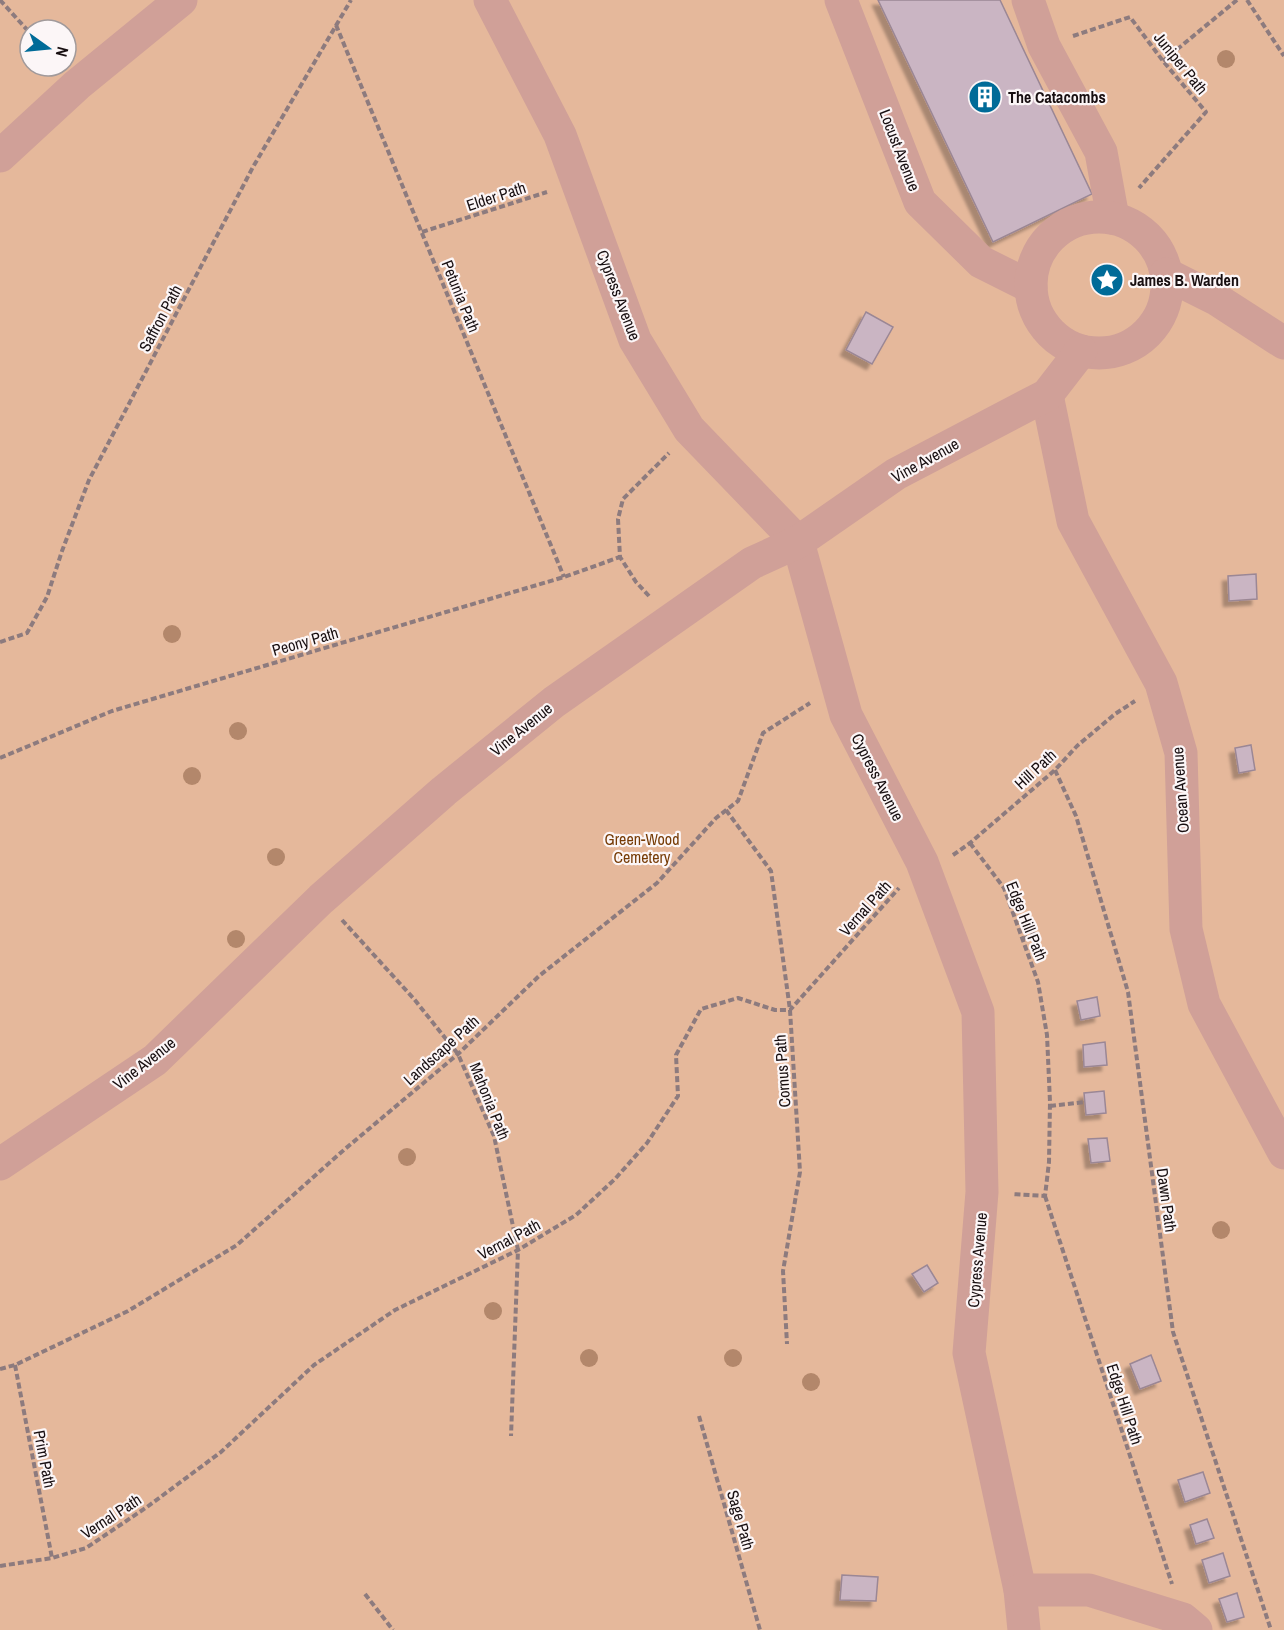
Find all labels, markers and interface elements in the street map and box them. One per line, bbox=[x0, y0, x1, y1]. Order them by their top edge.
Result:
north arrow bbox=[18, 18, 78, 78]
street label: Juniper Path bbox=[1149, 27, 1213, 99]
text: N bbox=[51, 44, 74, 59]
building icon: The Catacombs bbox=[967, 79, 1003, 115]
place label: The Catacombs bbox=[1008, 86, 1106, 108]
street label: Locust Avenue bbox=[874, 106, 926, 194]
street label: Elder Path bbox=[463, 176, 529, 216]
street label: Cypress Avenue bbox=[592, 247, 646, 343]
street label: Petunia Path bbox=[437, 257, 485, 335]
place icon: James B. Warden bbox=[1089, 262, 1125, 298]
place label: James B. Warden bbox=[1130, 269, 1239, 291]
street label: Saffron Path bbox=[133, 281, 187, 355]
street label: Vine Avenue bbox=[887, 432, 963, 488]
street label: Peony Path bbox=[269, 621, 341, 661]
street label: Vine Avenue bbox=[485, 697, 557, 761]
street label: Cypress Avenue bbox=[847, 730, 909, 824]
street label: Hill Path bbox=[1009, 744, 1061, 794]
street label: Ocean Avenue bbox=[1166, 746, 1194, 834]
park label: Green-Wood Cemetery bbox=[605, 828, 679, 868]
street label: Vernal Path bbox=[834, 875, 896, 941]
street label: Edge Hill Path bbox=[1001, 878, 1053, 964]
street label: Landscape Path bbox=[398, 1010, 484, 1090]
street label: Vine Avenue bbox=[108, 1032, 180, 1094]
street label: Cornus Path bbox=[768, 1034, 796, 1108]
street label: Mahonia Path bbox=[464, 1059, 516, 1143]
street label: Dawn Path bbox=[1152, 1167, 1182, 1233]
street label: Cypress Avenue bbox=[962, 1212, 992, 1308]
street label: Vernal Path bbox=[474, 1213, 544, 1265]
street label: Edge Hill Path bbox=[1102, 1361, 1148, 1447]
street label: Prim Path bbox=[29, 1428, 61, 1490]
street label: Vernal Path bbox=[77, 1488, 145, 1544]
street label: Sage Path bbox=[722, 1488, 760, 1552]

